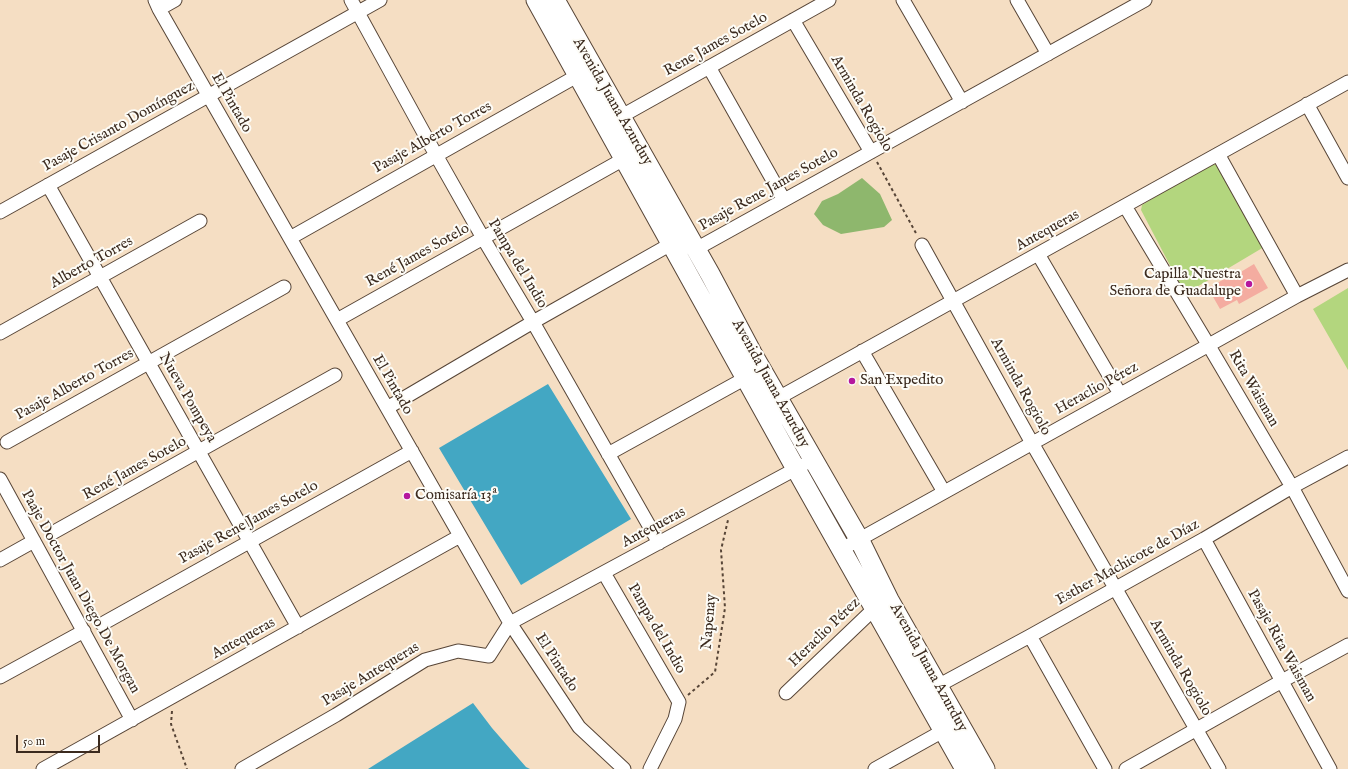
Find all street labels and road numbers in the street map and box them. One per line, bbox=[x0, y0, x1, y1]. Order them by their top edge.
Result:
street label: Rene James Sotelo bbox=[661, 9, 771, 81]
street label: Avenida Juana Azurduy bbox=[568, 35, 656, 169]
street label: Arminda Rogiolo bbox=[826, 52, 896, 156]
street label: El Pintado bbox=[207, 70, 255, 136]
street label: Pasaje Crisanto Domínguez bbox=[40, 78, 198, 176]
street label: Pasaje Alberto Torres bbox=[371, 98, 495, 178]
street label: Pasaje Rene James Sotelo bbox=[696, 144, 842, 236]
street label: Antequeras bbox=[1013, 206, 1083, 256]
street label: Pampa del Indio bbox=[483, 216, 551, 312]
street label: René James Sotelo bbox=[363, 220, 473, 292]
street label: Alberto Torres bbox=[47, 233, 137, 293]
street label: Avenida Juana Azurduy bbox=[727, 317, 813, 451]
street label: Arminda Rogiolo bbox=[986, 335, 1054, 439]
street label: Pasaje Alberto Torres bbox=[13, 345, 137, 425]
street label: Rita Waisman bbox=[1224, 348, 1282, 430]
street label: Nueva Pompeya bbox=[154, 350, 220, 446]
street label: El Pintado bbox=[368, 352, 416, 418]
street label: Heraclio Pérez bbox=[1052, 359, 1142, 419]
street label: René James Sotelo bbox=[80, 433, 190, 505]
street label: Pasaje Rene James Sotelo bbox=[176, 477, 322, 569]
street label: Paaje Doctor Juan Diego De Morgan bbox=[16, 487, 144, 697]
street label: Antequeras bbox=[619, 504, 689, 552]
street label: Esther Machicote de Díaz bbox=[1053, 516, 1203, 610]
street label: Pampa del Indio bbox=[623, 581, 689, 677]
street label: Pasaje Rita Waisman bbox=[1243, 587, 1319, 705]
street label: Napenay bbox=[699, 593, 721, 651]
street label: Heraclio Pérez bbox=[786, 595, 864, 671]
street label: Avenida Juana Azurduy bbox=[885, 601, 971, 735]
street label: Antequeras bbox=[209, 614, 279, 664]
street label: Arminda Rogiolo bbox=[1145, 616, 1215, 720]
street label: El Pintado bbox=[530, 630, 582, 696]
street label: Pasaje Antequeras bbox=[319, 639, 423, 711]

